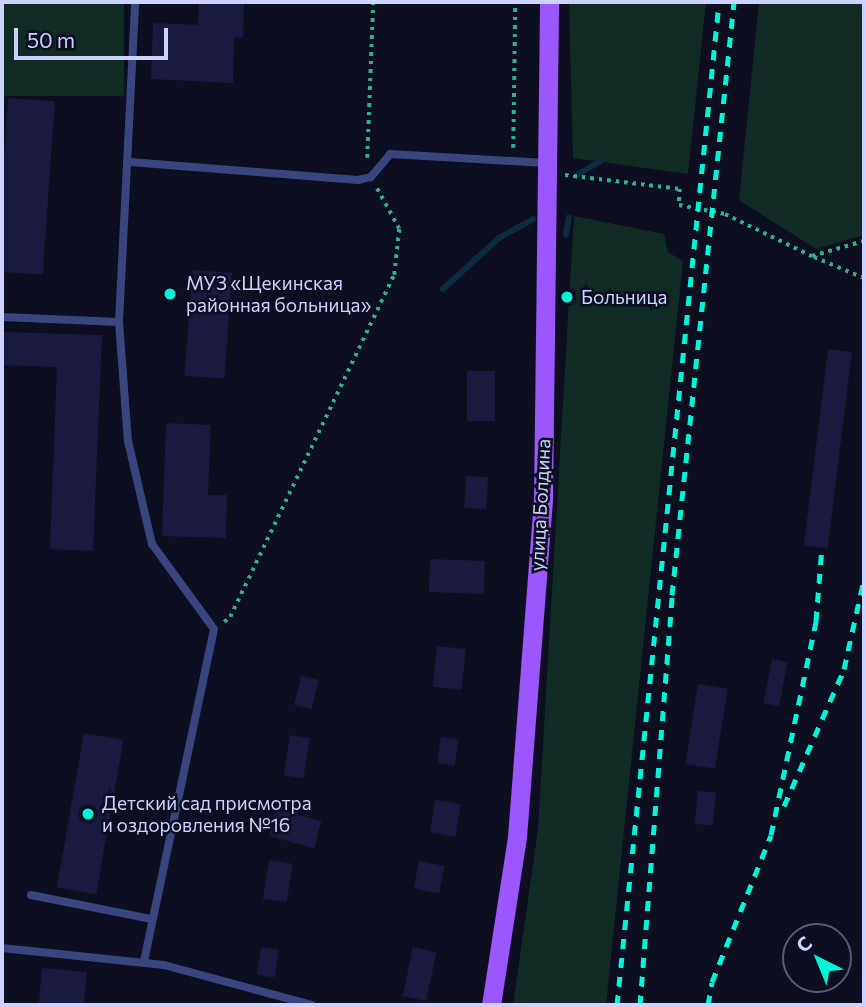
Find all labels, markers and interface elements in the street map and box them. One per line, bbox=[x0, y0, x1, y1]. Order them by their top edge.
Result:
scale bar bbox=[18, 14, 172, 58]
text: 50 m bbox=[27, 27, 75, 52]
place label: МУЗ «Щекинская районная больница» bbox=[186, 272, 371, 316]
marker: МУЗ «Щекинская районная больница» bbox=[160, 284, 180, 304]
place label: Больница bbox=[581, 286, 667, 308]
marker: Больница bbox=[559, 289, 575, 305]
street label: улица Болдина bbox=[525, 438, 555, 572]
place label: Детский сад присмотра и оздоровления №16 bbox=[102, 792, 312, 836]
marker: Детский сад присмотра и оздоровления №16 bbox=[80, 806, 96, 822]
north arrow bbox=[782, 923, 852, 993]
text: С bbox=[791, 931, 816, 957]

